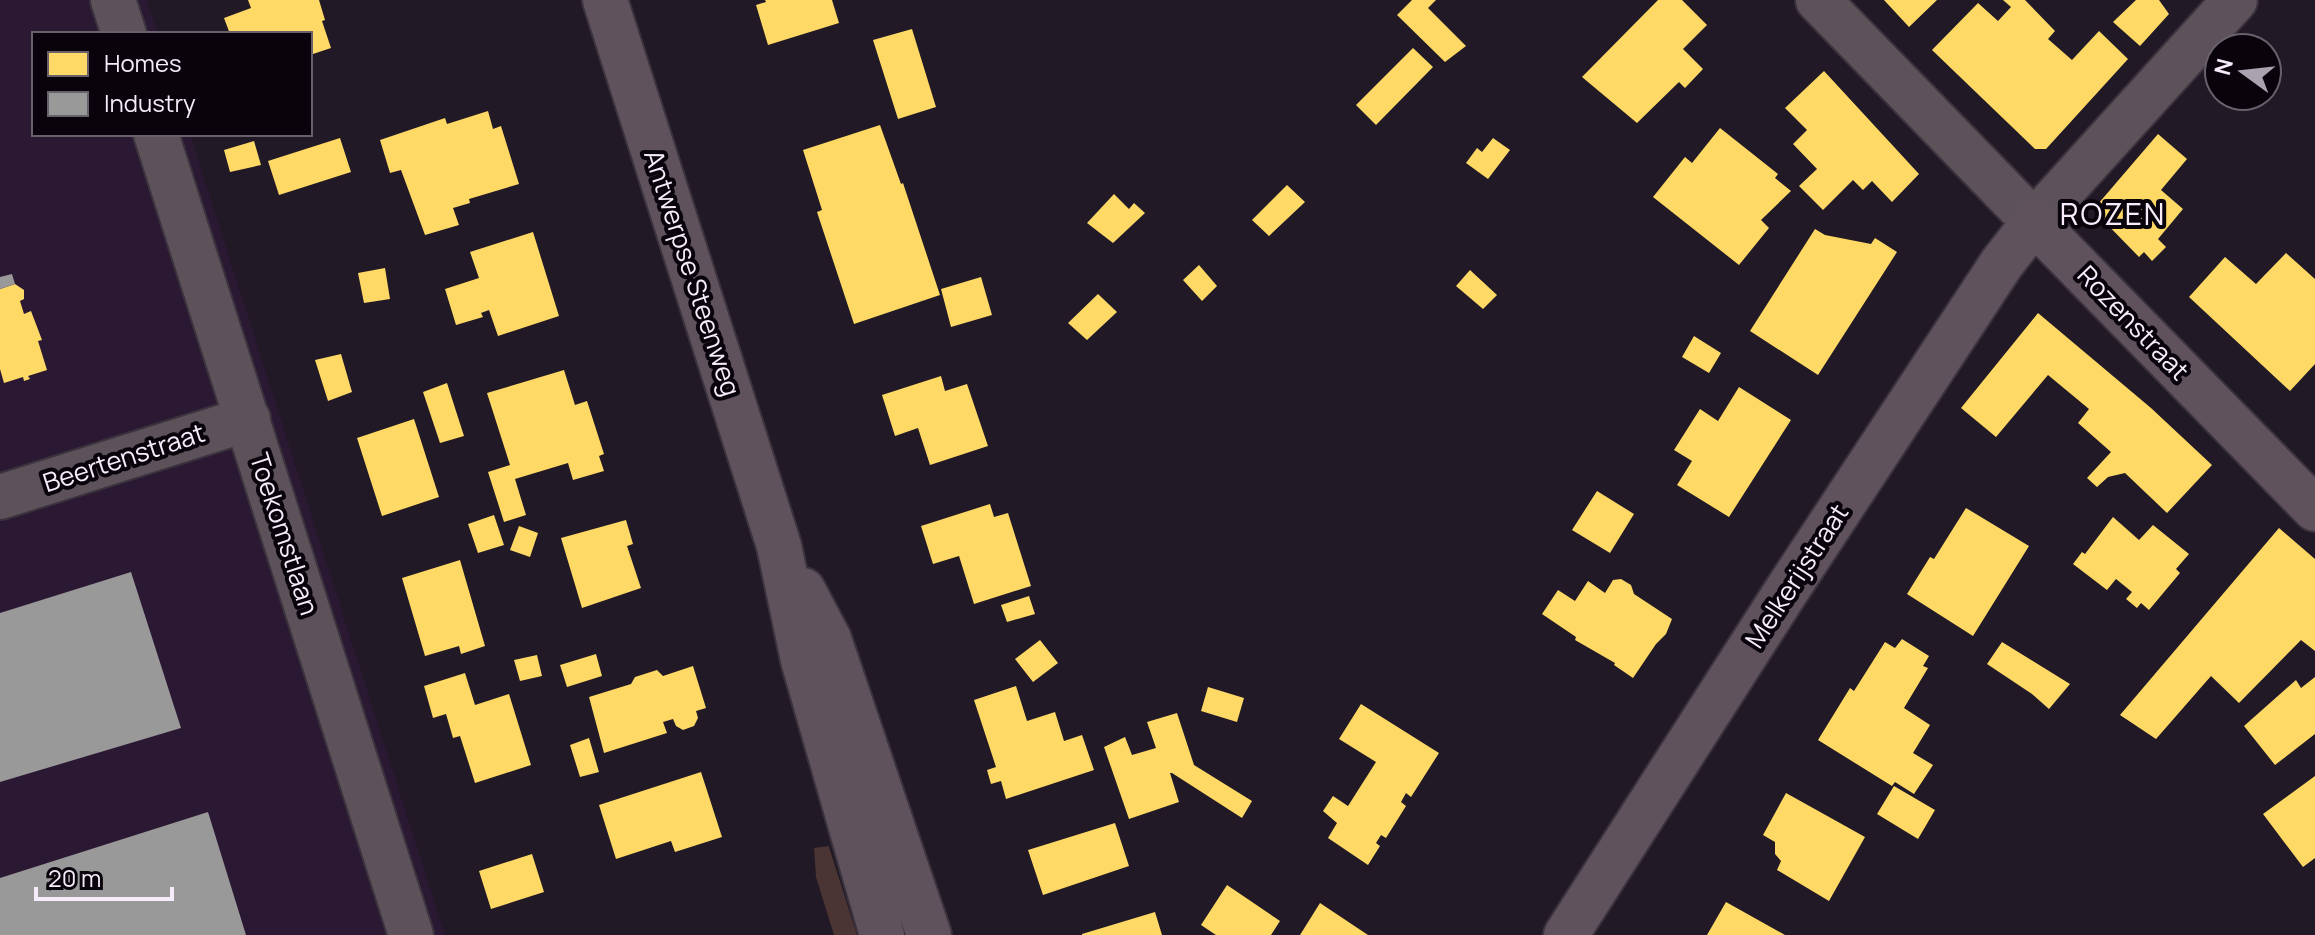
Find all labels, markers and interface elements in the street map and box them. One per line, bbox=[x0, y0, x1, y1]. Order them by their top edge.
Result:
legend bbox=[32, 32, 312, 136]
north arrow bbox=[2203, 32, 2283, 112]
text: Homes bbox=[104, 46, 182, 79]
text: N bbox=[2207, 55, 2240, 78]
text: Industry bbox=[104, 86, 196, 119]
street label: Antwerpse Steenweg bbox=[636, 145, 750, 400]
district label: ROZEN bbox=[2060, 193, 2166, 234]
street label: Rozenstraat bbox=[2070, 257, 2198, 387]
street label: Beertenstraat bbox=[38, 414, 209, 500]
street label: Toekomstlaan bbox=[242, 448, 328, 619]
street label: Melkerijstraat bbox=[1736, 496, 1856, 655]
scale bar bbox=[36, 851, 172, 901]
text: 20 m bbox=[48, 861, 101, 894]

